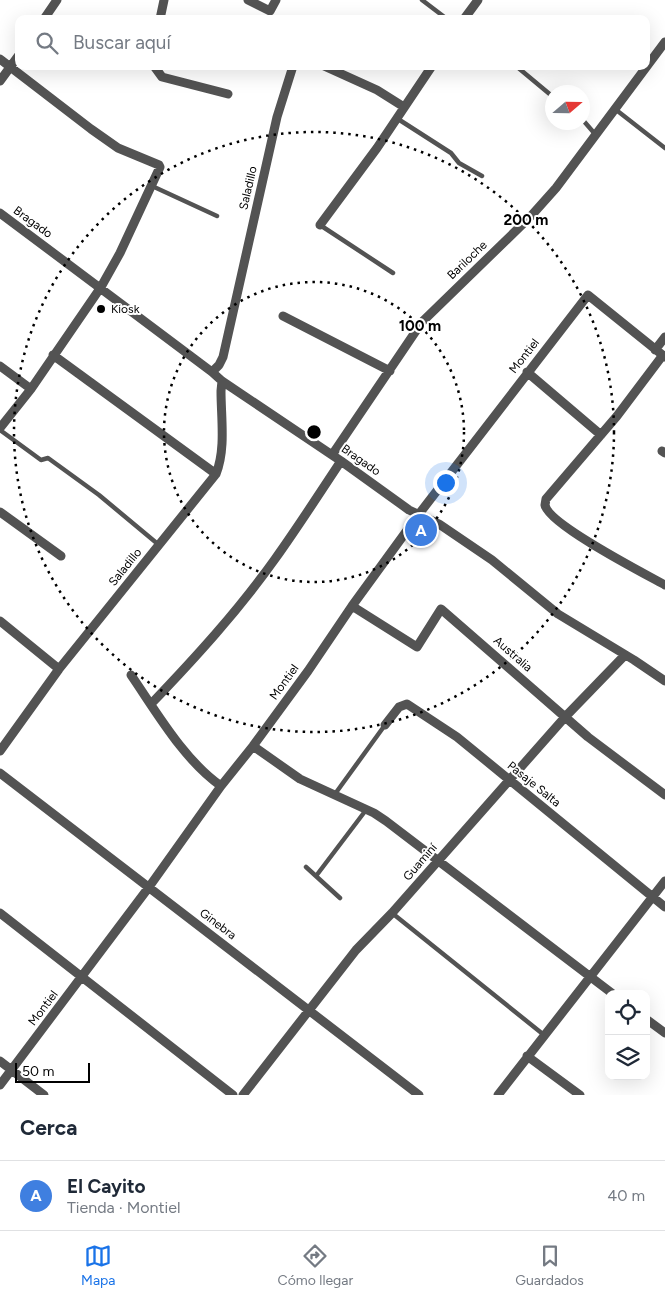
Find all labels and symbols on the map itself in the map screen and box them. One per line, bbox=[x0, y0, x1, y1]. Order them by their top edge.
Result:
north arrow bbox=[545, 85, 590, 130]
street label: Saladillo bbox=[236, 165, 260, 211]
street label: Bragado bbox=[11, 203, 55, 241]
text: 200 m bbox=[504, 211, 548, 229]
street label: Bariloche bbox=[444, 237, 490, 282]
place label: Kiosk bbox=[111, 302, 140, 316]
marker: Kiosk bbox=[95, 303, 107, 315]
text: 100 m bbox=[399, 317, 441, 335]
street label: Montiel bbox=[506, 336, 542, 376]
centre of rings bbox=[305, 423, 323, 441]
street label: Bragado bbox=[339, 441, 383, 479]
your location bbox=[433, 470, 459, 496]
pin: A bbox=[405, 511, 437, 549]
street label: Saladillo bbox=[106, 545, 144, 589]
street label: Australia bbox=[491, 633, 535, 675]
street label: Montiel bbox=[266, 662, 302, 702]
street label: Pasaje Salta bbox=[505, 758, 563, 810]
street label: Guaminí bbox=[400, 840, 441, 883]
street label: Ginebra bbox=[197, 906, 239, 942]
street label: Montiel bbox=[25, 988, 61, 1028]
scale bar bbox=[15, 1060, 90, 1083]

